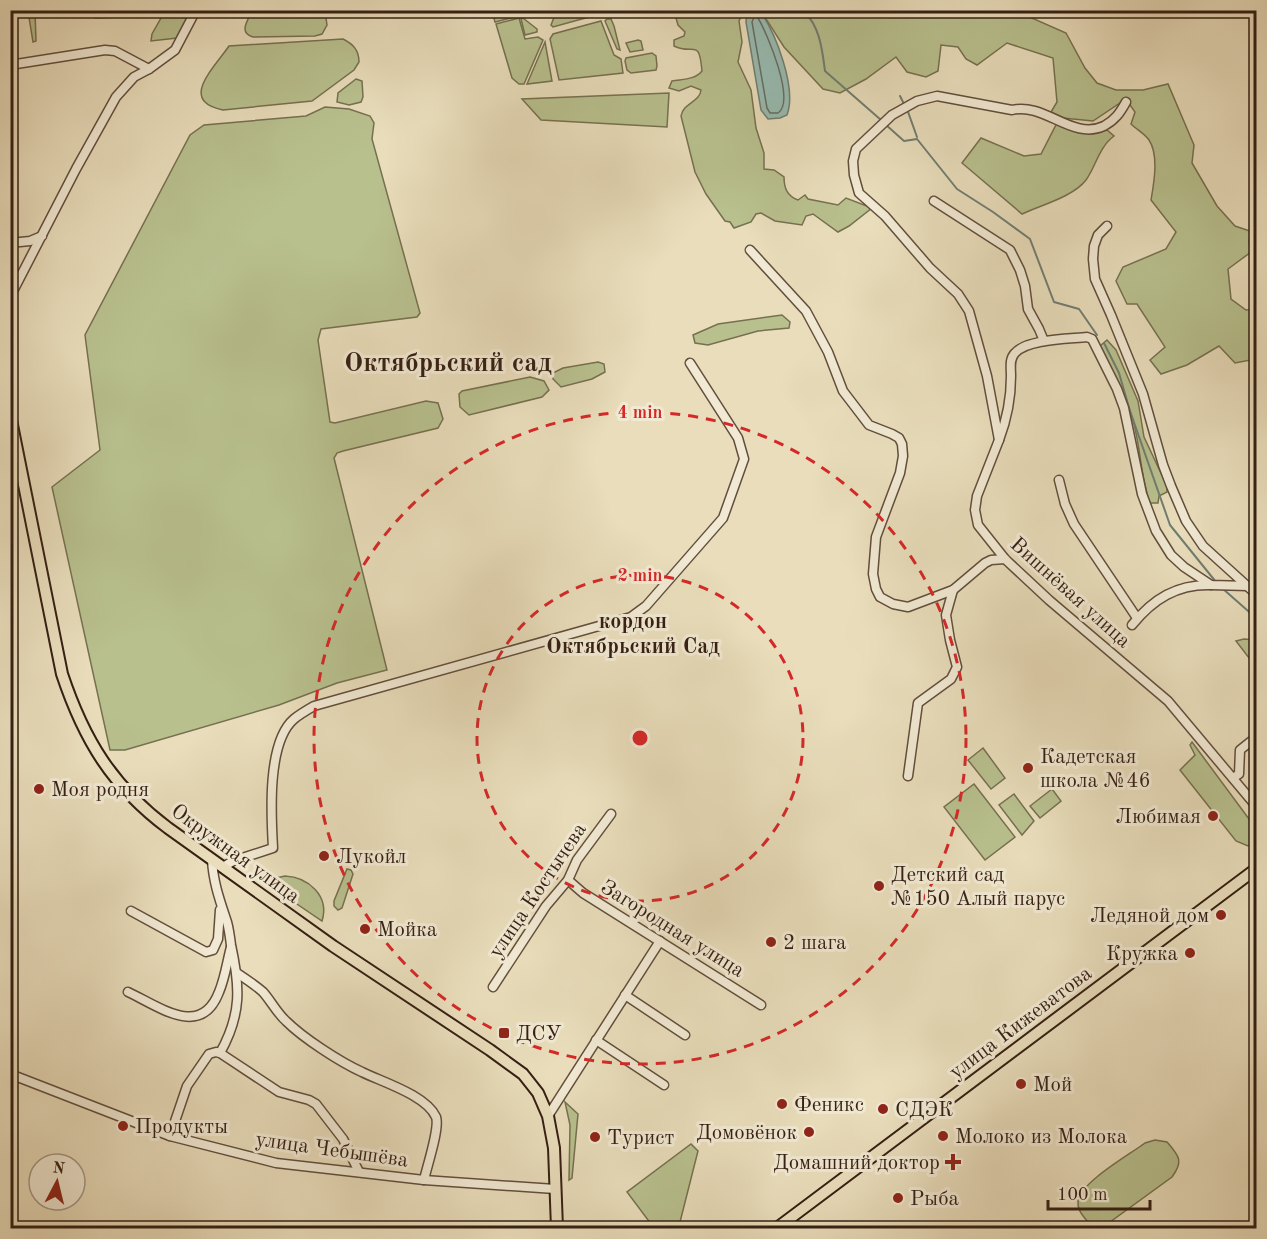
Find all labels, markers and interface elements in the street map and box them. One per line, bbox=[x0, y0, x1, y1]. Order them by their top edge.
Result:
district label: Октябрьский сад bbox=[344, 350, 552, 377]
text: 4 min bbox=[617, 404, 663, 422]
street label: Вишнёвая улица bbox=[1006, 534, 1134, 652]
text: 2 min bbox=[617, 567, 663, 585]
district label: кордон Октябрьский Сад bbox=[546, 611, 720, 658]
centre of rings bbox=[630, 728, 650, 748]
place label: Кадетская школа №46 bbox=[1040, 747, 1151, 792]
marker: Кадетская школа №46 bbox=[1021, 761, 1035, 775]
place label: Моя родня bbox=[51, 780, 149, 801]
marker: Моя родня bbox=[32, 782, 46, 796]
street label: Окружная улица bbox=[167, 801, 303, 908]
place label: Любимая bbox=[1116, 807, 1201, 828]
marker: Любимая bbox=[1206, 809, 1220, 823]
street label: улица Костычева bbox=[485, 820, 591, 962]
place label: Лукойл bbox=[336, 847, 406, 868]
marker: Лукойл bbox=[317, 849, 331, 863]
place label: Детский сад №150 Алый парус bbox=[891, 865, 1065, 910]
street label: Загородная улица bbox=[597, 877, 748, 982]
marker: Детский сад №150 Алый парус bbox=[872, 879, 886, 893]
place label: Ледяной дом bbox=[1090, 906, 1209, 927]
marker: Ледяной дом bbox=[1214, 908, 1228, 922]
place label: Мойка bbox=[377, 920, 437, 941]
marker: Мойка bbox=[358, 922, 372, 936]
place label: 2 шага bbox=[783, 933, 846, 954]
marker: 2 шага bbox=[764, 935, 778, 949]
place label: Кружка bbox=[1106, 944, 1178, 965]
marker: Кружка bbox=[1183, 946, 1197, 960]
street label: улица Кижеватова bbox=[946, 963, 1096, 1083]
place label: ДСУ bbox=[516, 1024, 562, 1045]
marker: ДСУ bbox=[497, 1026, 511, 1040]
place label: Мой bbox=[1033, 1075, 1072, 1096]
marker: Мой bbox=[1014, 1077, 1028, 1091]
place label: Феникс bbox=[794, 1095, 864, 1116]
marker: Феникс bbox=[775, 1097, 789, 1111]
place label: СДЭК bbox=[895, 1100, 953, 1121]
marker: СДЭК bbox=[876, 1102, 890, 1116]
place label: Продукты bbox=[135, 1117, 228, 1138]
marker: Продукты bbox=[116, 1119, 130, 1133]
place label: Домовёнок bbox=[696, 1123, 797, 1144]
marker: Домовёнок bbox=[802, 1125, 816, 1139]
place label: Молоко из Молока bbox=[955, 1127, 1127, 1148]
place label: Турист bbox=[607, 1128, 674, 1149]
street label: улица Чебышёва bbox=[254, 1129, 409, 1172]
marker: Молоко из Молока bbox=[936, 1129, 950, 1143]
marker: Турист bbox=[588, 1130, 602, 1144]
north arrow bbox=[27, 1152, 87, 1212]
place label: Домашний доктор bbox=[773, 1153, 940, 1174]
marker: Домашний доктор bbox=[944, 1153, 962, 1171]
text: N bbox=[52, 1160, 66, 1178]
scale bar bbox=[1048, 1173, 1150, 1211]
text: 100 m bbox=[1057, 1186, 1108, 1204]
place label: Рыба bbox=[910, 1189, 959, 1210]
marker: Рыба bbox=[891, 1191, 905, 1205]

